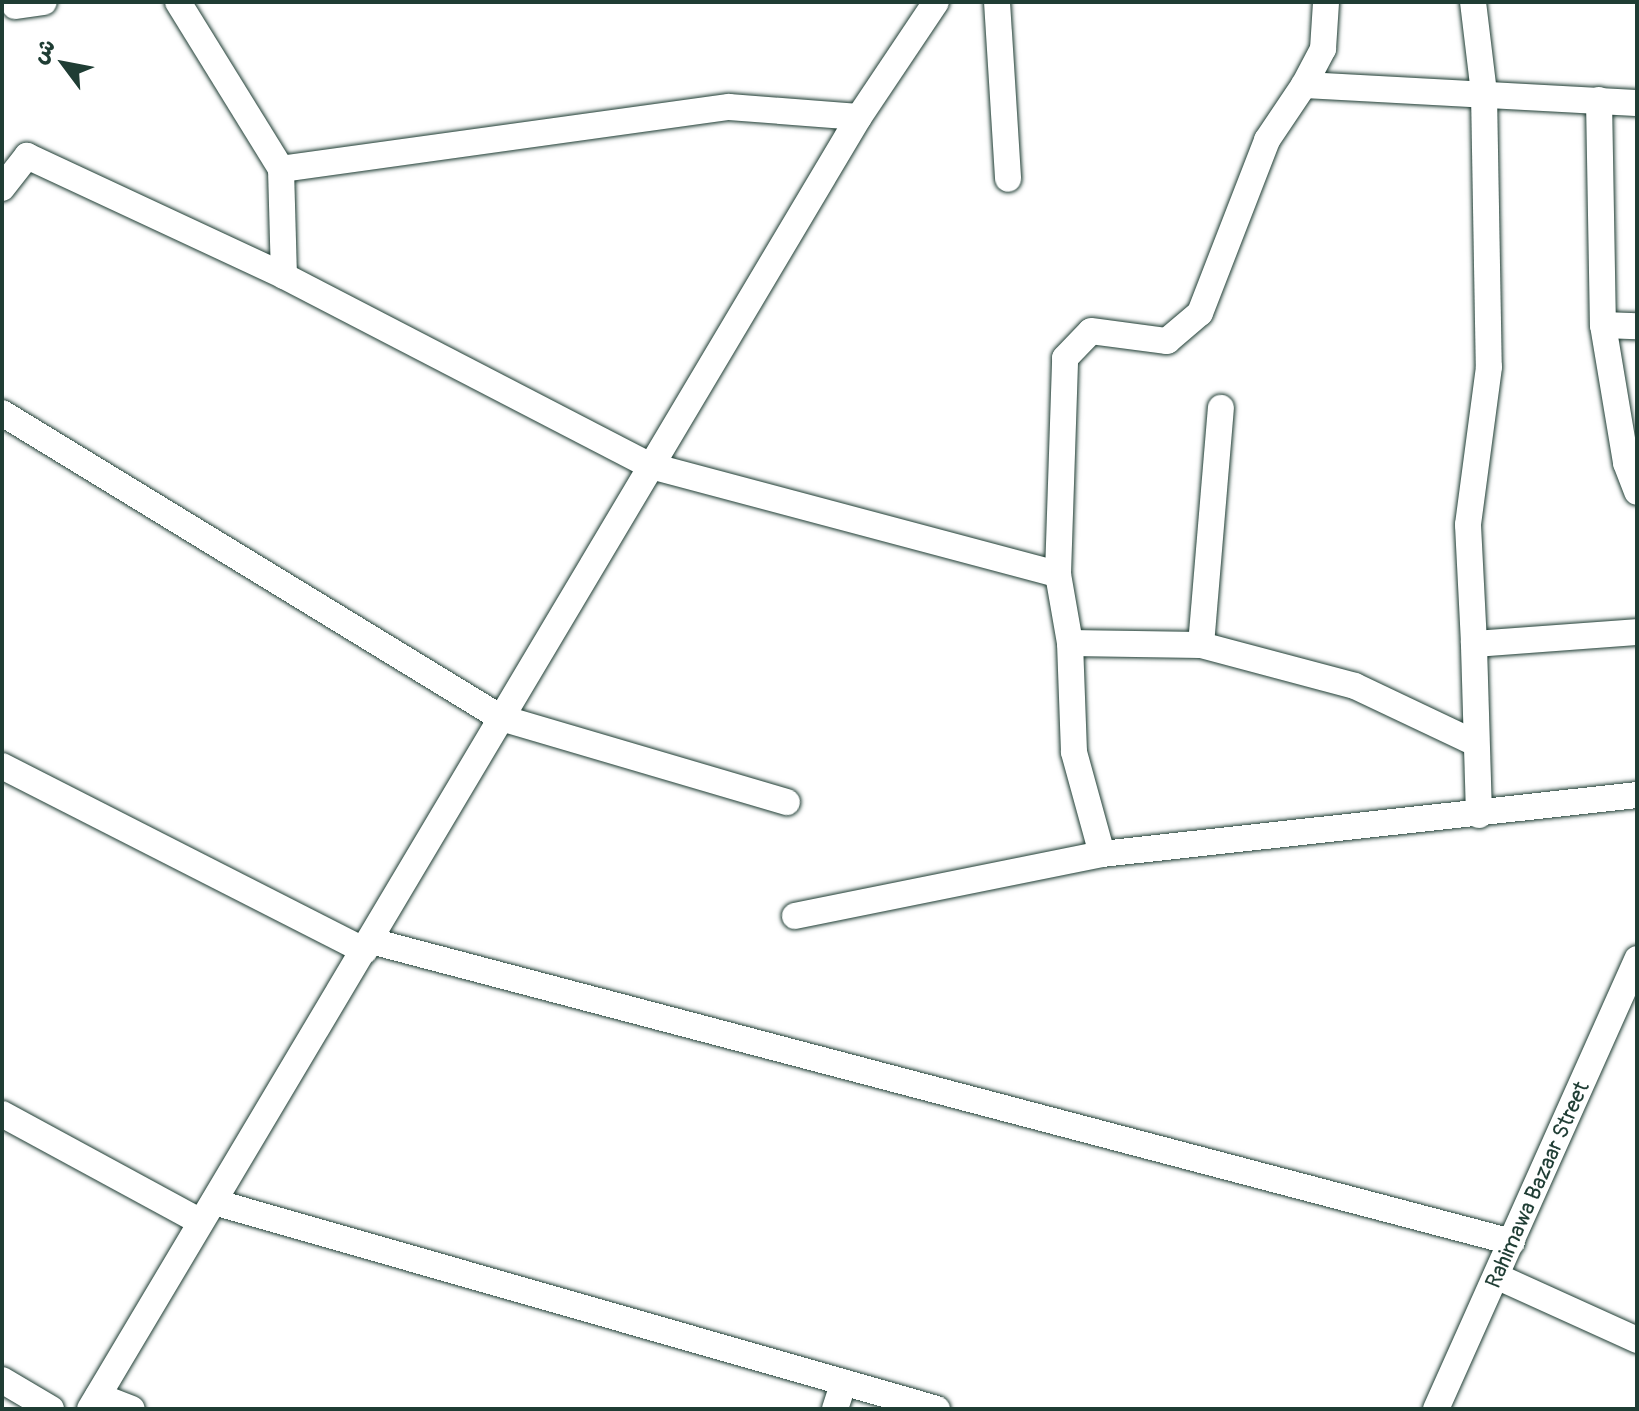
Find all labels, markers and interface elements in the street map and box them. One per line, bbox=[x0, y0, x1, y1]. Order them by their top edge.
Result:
north arrow bbox=[24, 24, 104, 104]
text: ش bbox=[25, 34, 62, 69]
street label: Rahimawa Bazaar Street bbox=[1481, 1078, 1595, 1292]

